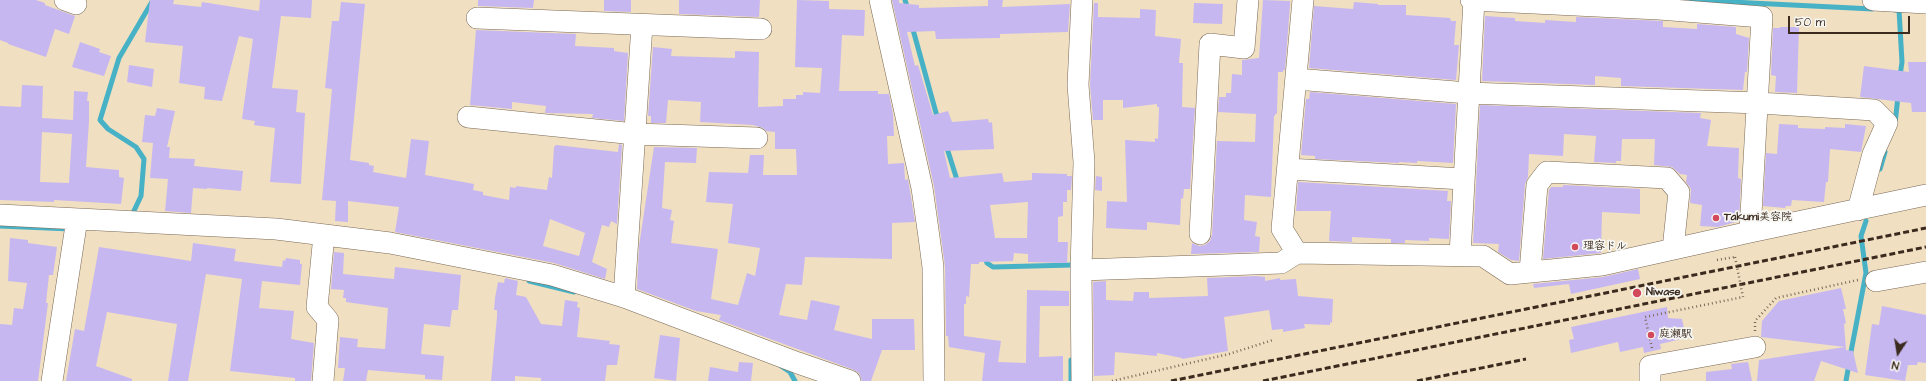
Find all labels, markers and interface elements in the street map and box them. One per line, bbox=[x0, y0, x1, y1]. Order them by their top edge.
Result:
scale bar bbox=[1790, 8, 1912, 34]
text: 50 m bbox=[1795, 14, 1825, 31]
place label: Takumi美容院 bbox=[1724, 211, 1792, 225]
marker: Takumi美容院 bbox=[1711, 213, 1721, 223]
place label: 理容ドル bbox=[1583, 240, 1627, 254]
marker: 理容ドル bbox=[1570, 242, 1580, 252]
place label: Niwase bbox=[1646, 286, 1681, 300]
marker: Niwase bbox=[1631, 287, 1643, 299]
place label: 庭瀬駅 bbox=[1659, 328, 1692, 342]
marker: 庭瀬駅 bbox=[1646, 330, 1656, 340]
north arrow bbox=[1878, 333, 1918, 373]
text: N bbox=[1890, 357, 1900, 373]

